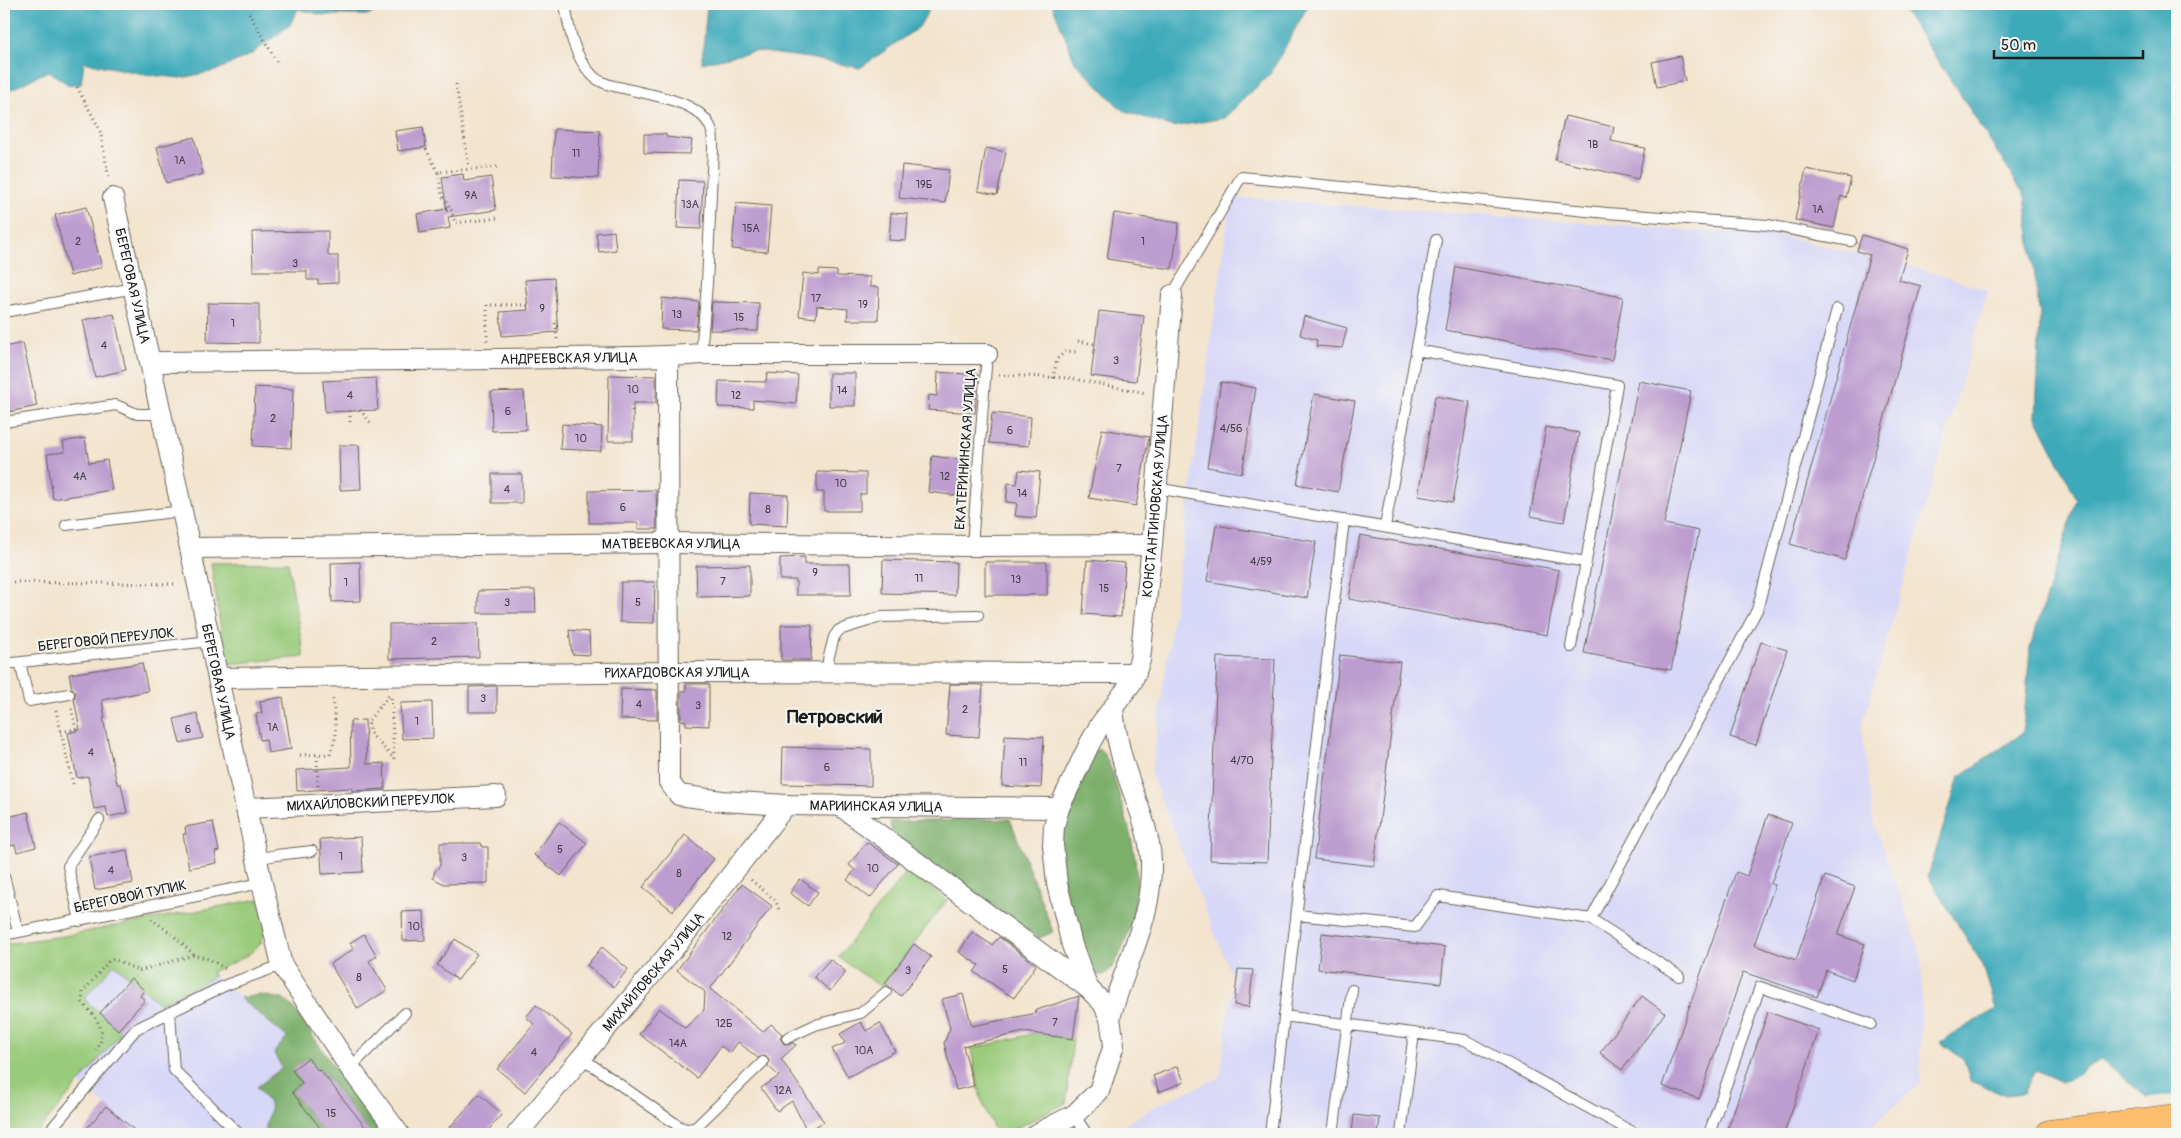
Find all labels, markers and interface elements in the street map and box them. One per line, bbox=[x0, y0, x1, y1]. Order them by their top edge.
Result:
scale bar bbox=[1994, 28, 2142, 60]
text: 50 m bbox=[2001, 36, 2036, 55]
house number: 1В bbox=[1588, 138, 1598, 151]
house number: 11 bbox=[572, 147, 580, 160]
house number: 1А bbox=[174, 154, 186, 167]
house number: 19Б bbox=[916, 178, 932, 191]
house number: 9А bbox=[465, 189, 477, 202]
house number: 13А bbox=[681, 198, 699, 211]
house number: 1А bbox=[1812, 203, 1824, 216]
house number: 15А bbox=[742, 222, 760, 235]
street label: БЕРЕГОВАЯ УЛИЦА bbox=[111, 226, 154, 345]
house number: 2 bbox=[75, 235, 81, 248]
house number: 1 bbox=[1141, 235, 1145, 248]
house number: 3 bbox=[292, 257, 298, 270]
house number: 17 bbox=[811, 292, 821, 305]
house number: 19 bbox=[858, 298, 868, 311]
house number: 9 bbox=[539, 302, 545, 315]
house number: 13 bbox=[672, 308, 682, 321]
house number: 15 bbox=[734, 311, 744, 324]
house number: 1 bbox=[231, 317, 235, 330]
house number: 4 bbox=[101, 339, 108, 352]
street label: АНДРЕЕВСКАЯ УЛИЦА bbox=[500, 349, 638, 368]
house number: 3 bbox=[1113, 354, 1119, 367]
street label: ЕКАТЕРИНИНСКАЯ УЛИЦА bbox=[951, 368, 980, 530]
house number: 10 bbox=[627, 383, 639, 396]
house number: 14 bbox=[837, 384, 848, 397]
house number: 4 bbox=[347, 389, 354, 402]
house number: 12 bbox=[731, 389, 741, 402]
house number: 6 bbox=[505, 405, 511, 418]
house number: 2 bbox=[270, 412, 276, 425]
street label: КОНСТАНТИНОВСКАЯ УЛИЦА bbox=[1139, 414, 1171, 598]
house number: 4/56 bbox=[1220, 422, 1242, 435]
house number: 6 bbox=[1007, 424, 1013, 437]
house number: 10 bbox=[575, 432, 587, 445]
house number: 7 bbox=[1116, 462, 1122, 475]
house number: 4А bbox=[73, 470, 87, 483]
house number: 12 bbox=[940, 470, 950, 483]
house number: 10 bbox=[835, 477, 847, 490]
house number: 4 bbox=[504, 483, 511, 496]
house number: 14 bbox=[1017, 487, 1028, 500]
house number: 6 bbox=[620, 501, 626, 514]
house number: 8 bbox=[765, 503, 771, 516]
street label: МАТВЕЕВСКАЯ УЛИЦА bbox=[602, 535, 740, 553]
house number: 4/59 bbox=[1250, 555, 1272, 568]
house number: 9 bbox=[812, 566, 818, 579]
house number: 11 bbox=[915, 572, 923, 585]
house number: 13 bbox=[1011, 573, 1021, 586]
house number: 7 bbox=[720, 575, 726, 588]
house number: 1 bbox=[344, 576, 348, 589]
house number: 15 bbox=[1099, 582, 1109, 595]
house number: 3 bbox=[504, 596, 510, 609]
house number: 5 bbox=[635, 596, 641, 609]
street label: БЕРЕГОВАЯ УЛИЦА bbox=[198, 622, 239, 741]
street label: БЕРЕГОВОЙ ПЕРЕУЛОК bbox=[37, 624, 175, 655]
house number: 2 bbox=[431, 635, 437, 648]
street label: РИХАРДОВСКАЯ УЛИЦА bbox=[604, 664, 750, 682]
house number: 3 bbox=[480, 692, 486, 705]
house number: 4 bbox=[636, 698, 643, 711]
house number: 3 bbox=[695, 699, 701, 712]
house number: 2 bbox=[962, 703, 968, 716]
district label: Петровский bbox=[787, 705, 883, 729]
house number: 1 bbox=[415, 715, 419, 728]
house number: 1А bbox=[267, 721, 279, 734]
house number: 6 bbox=[185, 723, 191, 736]
house number: 4 bbox=[88, 746, 95, 759]
house number: 4/70 bbox=[1230, 754, 1254, 767]
house number: 11 bbox=[1019, 756, 1027, 769]
house number: 6 bbox=[824, 761, 830, 774]
street label: МИХАЙЛОВСКИЙ ПЕРЕУЛОК bbox=[286, 790, 456, 815]
street label: МАРИИНСКАЯ УЛИЦА bbox=[809, 797, 943, 816]
house number: 5 bbox=[557, 843, 563, 856]
house number: 1 bbox=[339, 850, 343, 863]
house number: 3 bbox=[461, 851, 467, 864]
house number: 10 bbox=[867, 862, 879, 875]
house number: 4 bbox=[108, 864, 115, 877]
house number: 8 bbox=[676, 867, 682, 880]
street label: БЕРЕГОВОЙ ТУПИК bbox=[72, 876, 188, 917]
street label: МИХАЙЛОВСКАЯ УЛИЦА bbox=[599, 909, 708, 1035]
house number: 10 bbox=[408, 920, 420, 933]
house number: 12 bbox=[722, 930, 732, 943]
house number: 5 bbox=[1002, 963, 1008, 976]
house number: 3 bbox=[905, 964, 911, 977]
house number: 8 bbox=[356, 971, 362, 984]
house number: 7 bbox=[1052, 1016, 1058, 1029]
house number: 12Б bbox=[715, 1017, 733, 1030]
house number: 14А bbox=[669, 1037, 687, 1050]
house number: 10А bbox=[855, 1044, 873, 1057]
house number: 4 bbox=[531, 1046, 538, 1059]
house number: 12А bbox=[774, 1084, 792, 1097]
house number: 15 bbox=[326, 1107, 336, 1120]

